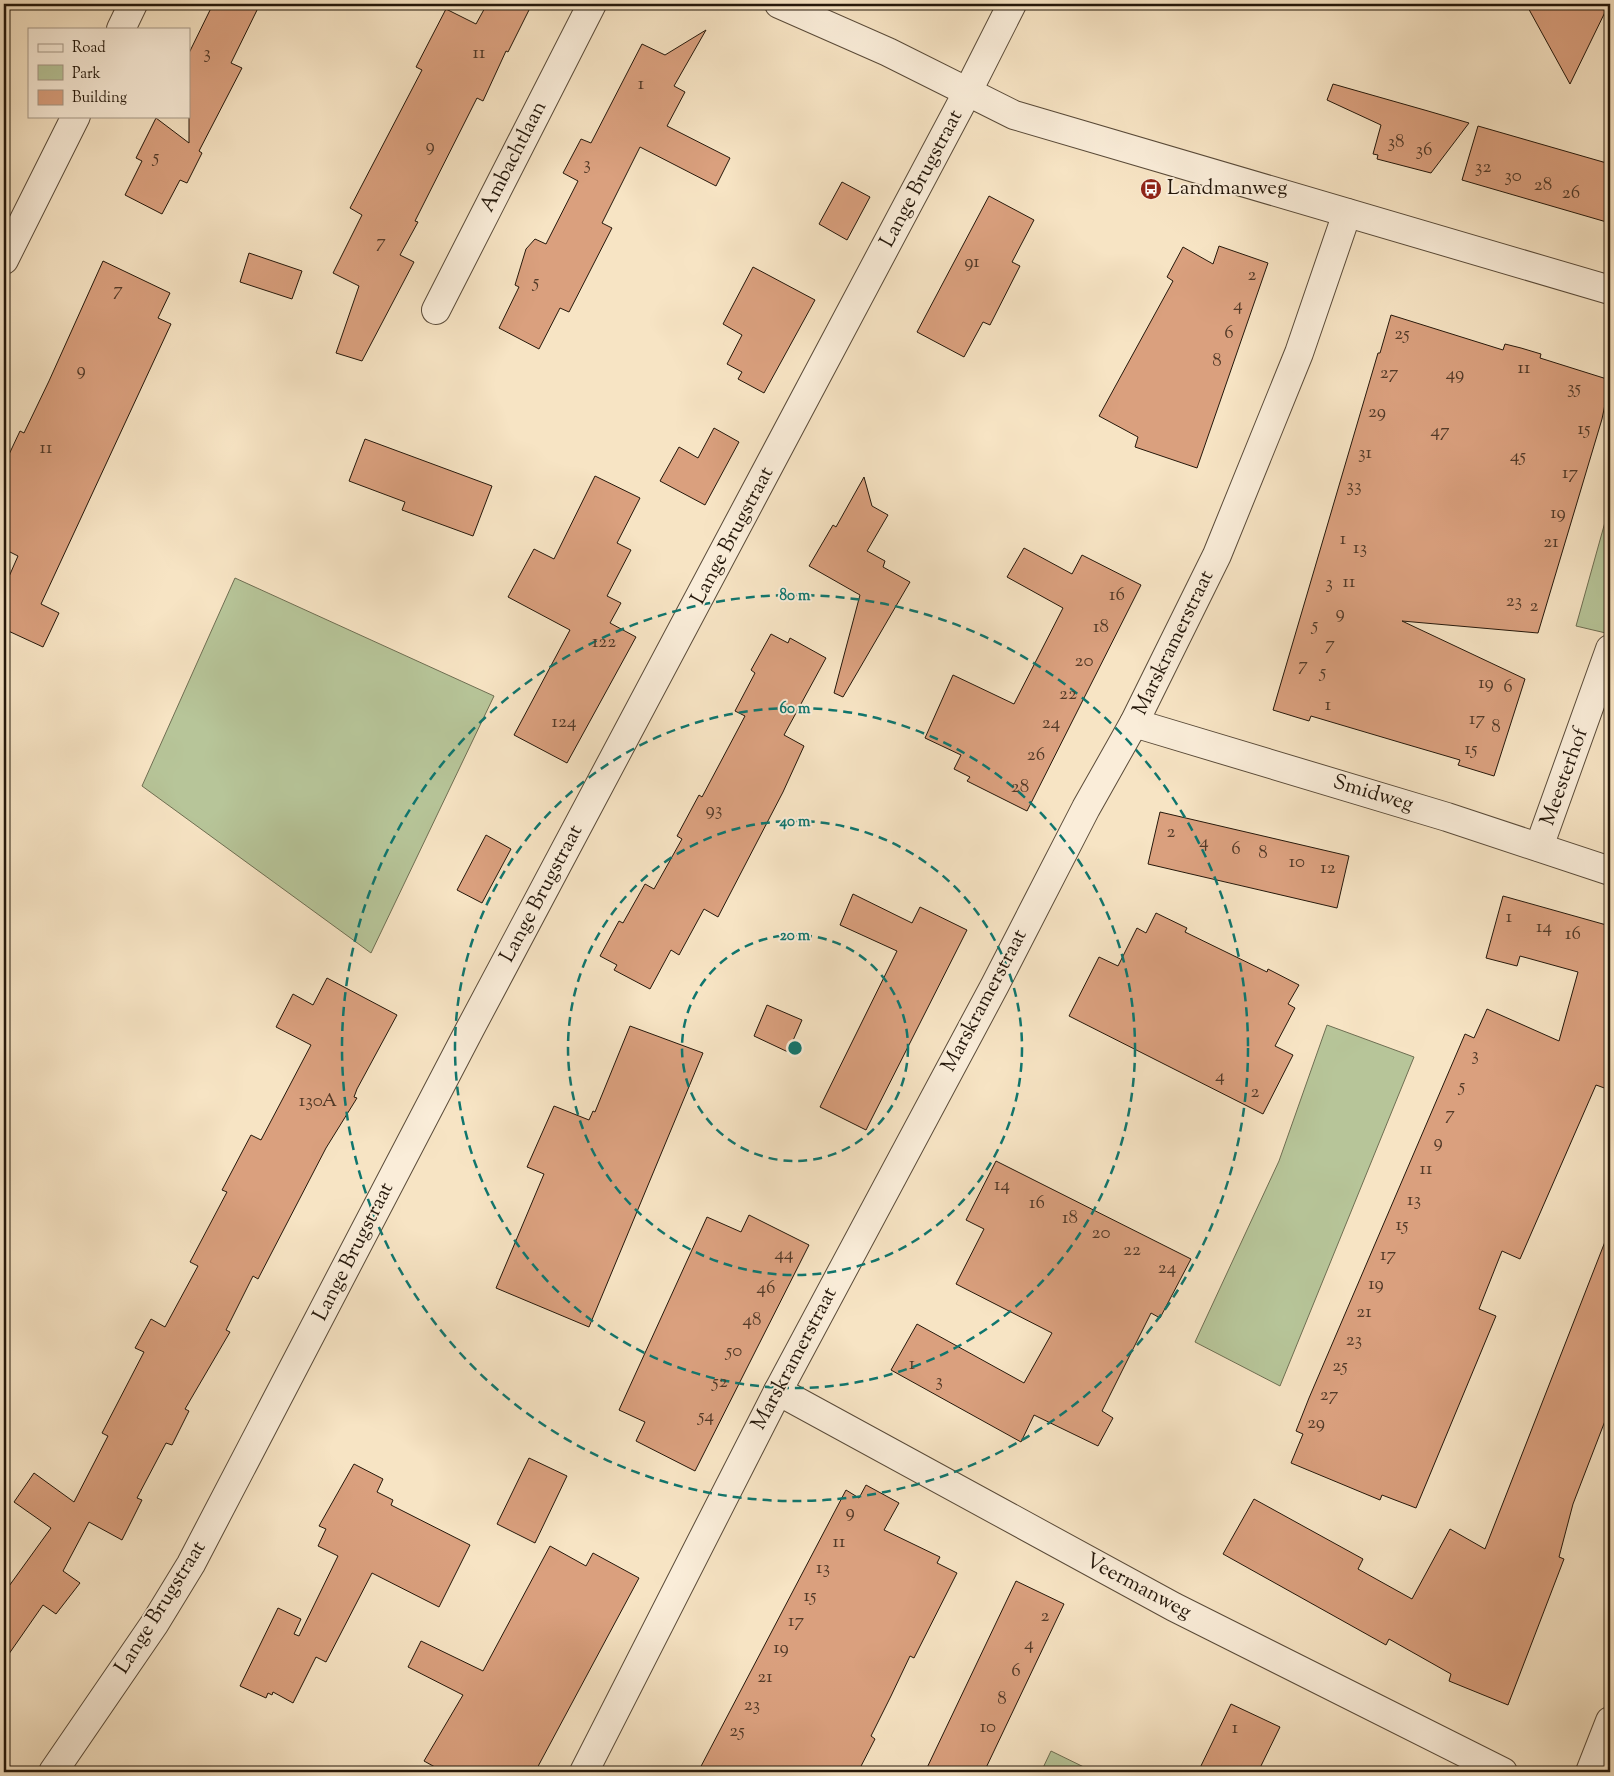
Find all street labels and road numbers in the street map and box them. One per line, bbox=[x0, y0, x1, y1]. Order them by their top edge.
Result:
street label: Ambachtlaan bbox=[473, 96, 555, 218]
street label: Lange Brugstraat bbox=[873, 105, 971, 253]
street label: Lange Brugstraat bbox=[684, 462, 782, 610]
street label: Marskramerstraat bbox=[1126, 565, 1222, 721]
street label: Meesterhof bbox=[1533, 722, 1597, 830]
street label: Smidweg bbox=[1329, 768, 1417, 820]
street label: Lange Brugstraat bbox=[493, 820, 591, 968]
street label: Marskramerstraat bbox=[935, 924, 1035, 1078]
street label: Lange Brugstraat bbox=[306, 1177, 402, 1327]
street label: Marskramerstraat bbox=[745, 1282, 845, 1436]
street label: Lange Brugstraat bbox=[108, 1536, 214, 1680]
street label: Veermanweg bbox=[1080, 1546, 1196, 1628]

